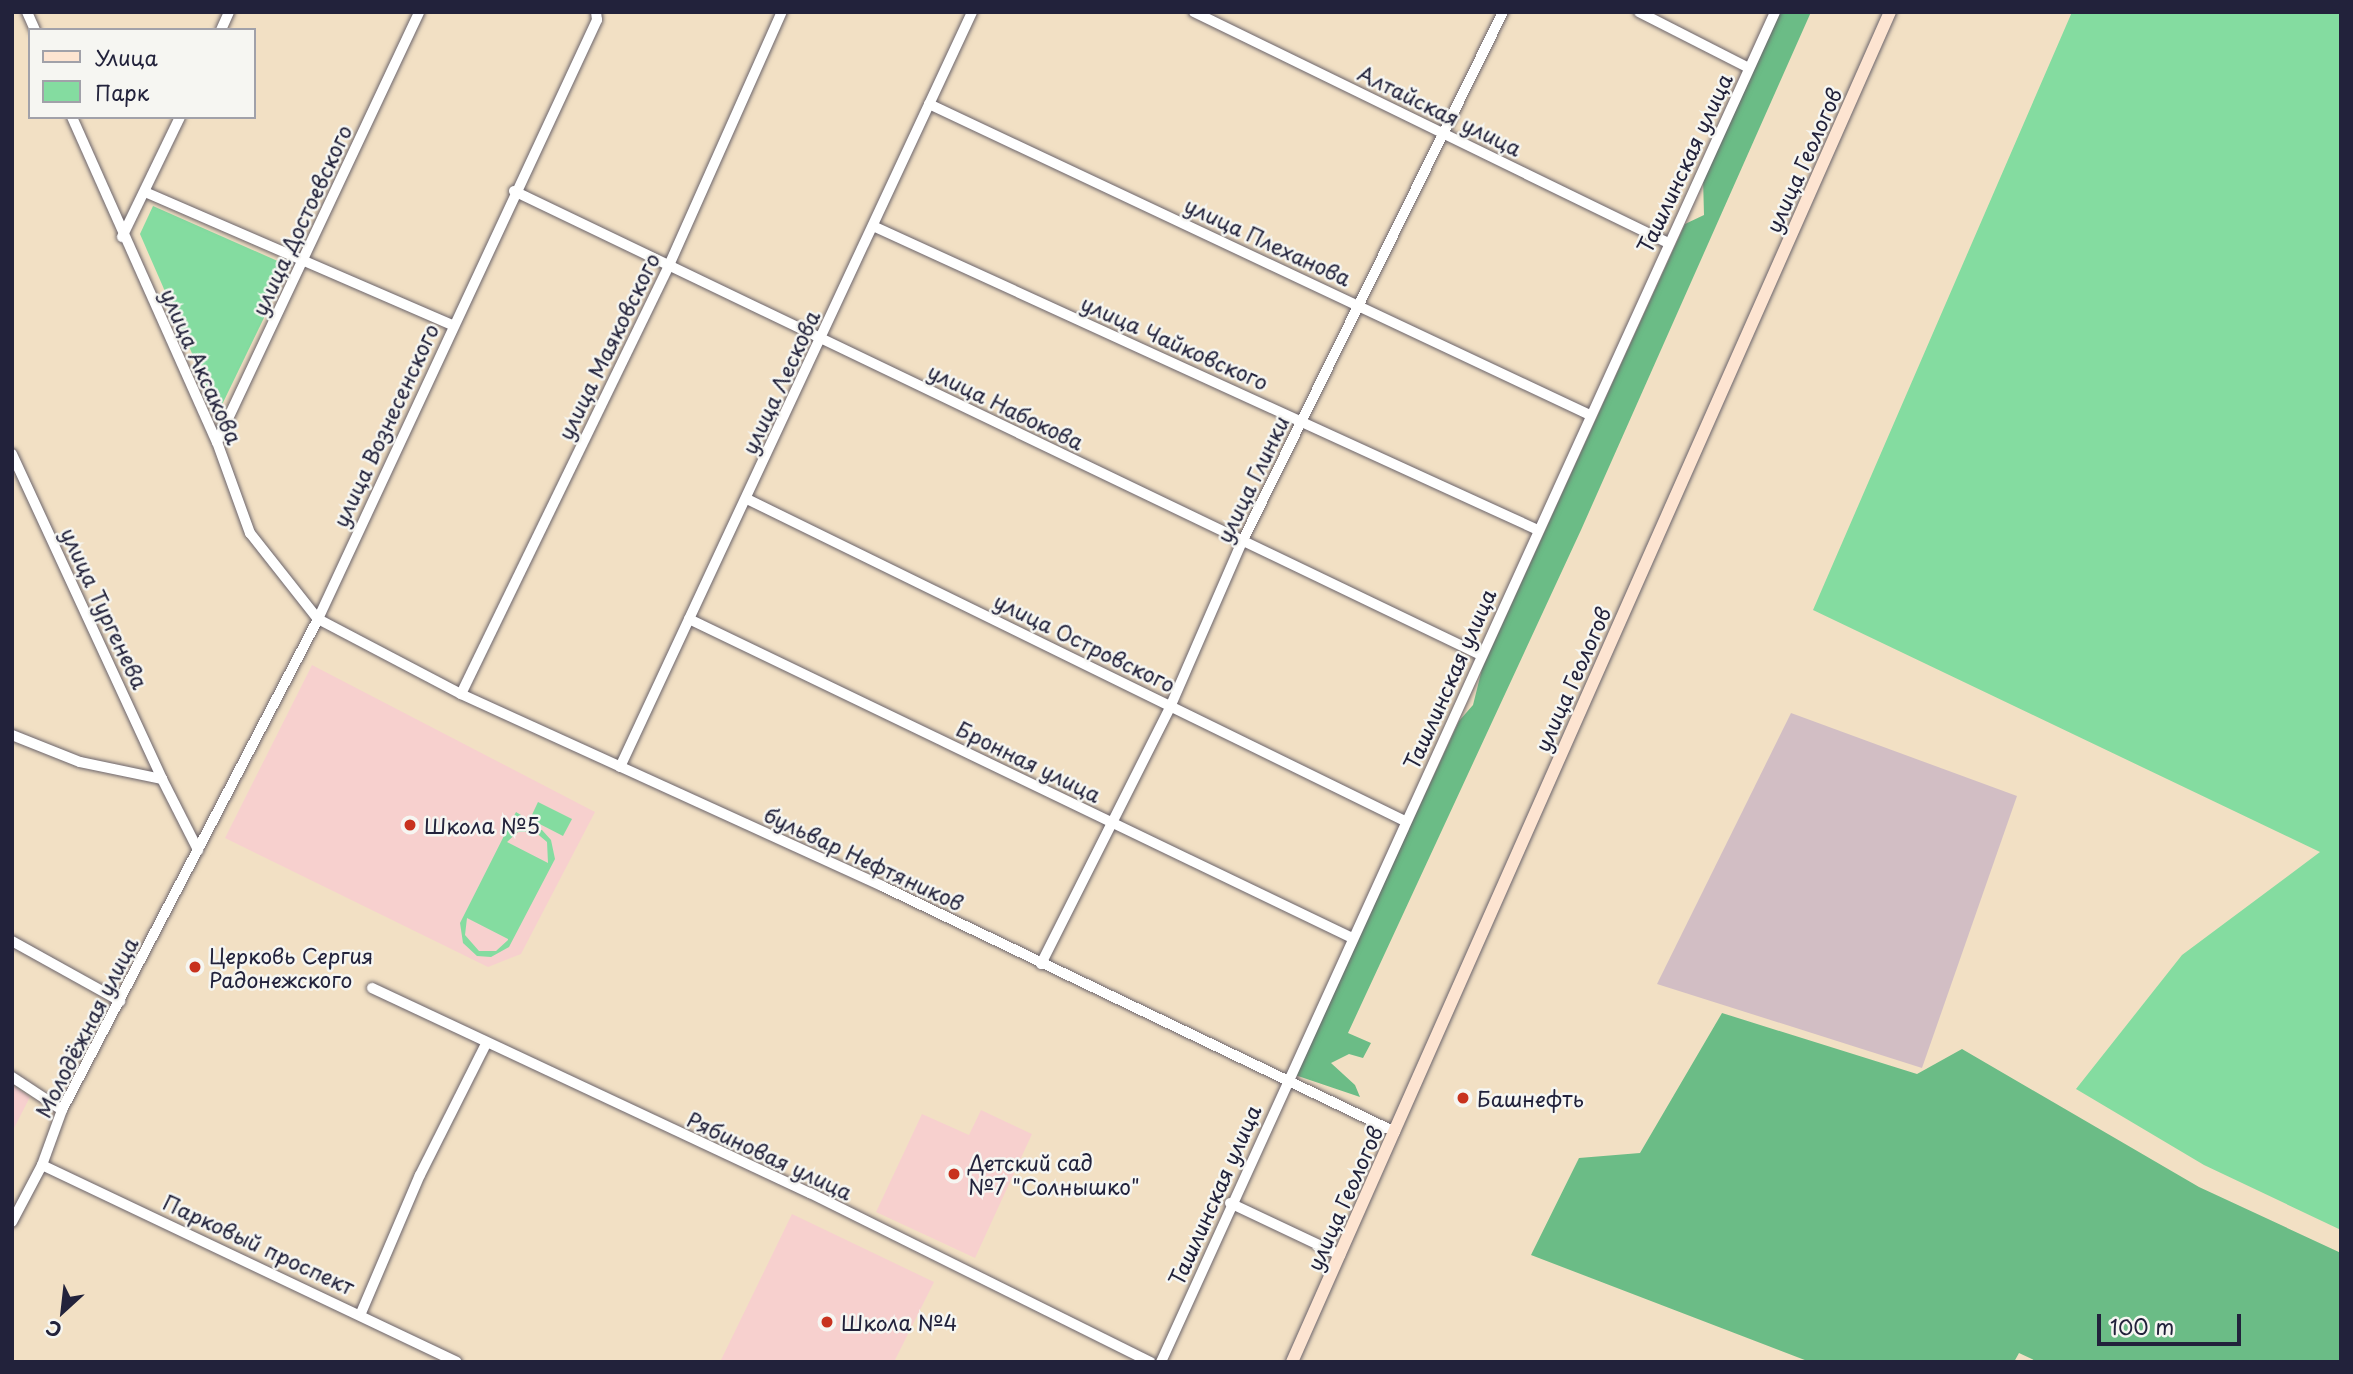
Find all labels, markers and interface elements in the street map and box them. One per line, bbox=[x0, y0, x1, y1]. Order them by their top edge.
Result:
legend bbox=[28, 28, 256, 119]
text: Улица bbox=[95, 41, 158, 73]
street label: Алтайская улица bbox=[1354, 59, 1526, 161]
street label: Ташлинская улица bbox=[1631, 69, 1737, 257]
text: Парк bbox=[95, 76, 149, 108]
street label: улица Геологов bbox=[1760, 83, 1846, 237]
street label: улица Достоевского bbox=[246, 120, 356, 320]
street label: улица Плеханова bbox=[1180, 191, 1356, 291]
street label: улица Маяковского bbox=[552, 248, 664, 444]
street label: улица Аксакова bbox=[156, 284, 248, 448]
street label: улица Чайковского bbox=[1077, 289, 1273, 395]
street label: улица Лескова bbox=[735, 306, 825, 458]
street label: улица Вознесенского bbox=[327, 319, 443, 531]
street label: улица Набокова bbox=[924, 357, 1088, 455]
street label: улица Глинки bbox=[1210, 411, 1294, 547]
street label: улица Тургенева bbox=[56, 523, 154, 693]
street label: Ташлинская улица bbox=[1398, 584, 1500, 774]
street label: улица Островского bbox=[990, 587, 1180, 697]
street label: улица Геологов bbox=[1529, 602, 1615, 756]
street label: Бронная улица bbox=[952, 715, 1106, 807]
street label: бульвар Нефтяников bbox=[760, 801, 968, 915]
place label: Школа №5 bbox=[424, 812, 541, 838]
marker: Школа №5 bbox=[402, 817, 418, 833]
street label: Молодёжная улица bbox=[29, 932, 143, 1122]
place label: Церковь Сергия Радонежского bbox=[209, 942, 373, 992]
marker: Церковь Сергия Радонежского bbox=[187, 959, 203, 975]
place label: Башнефть bbox=[1477, 1085, 1584, 1111]
marker: Башнефть bbox=[1455, 1090, 1471, 1106]
street label: Ташлинская улица bbox=[1163, 1100, 1265, 1290]
street label: Рябиновая улица bbox=[683, 1106, 857, 1204]
street label: улица Геологов bbox=[1301, 1121, 1387, 1275]
place label: Детский сад №7 "Солнышко" bbox=[968, 1149, 1140, 1199]
marker: Детский сад №7 "Солнышко" bbox=[946, 1166, 962, 1182]
street label: Парковый проспект bbox=[160, 1189, 358, 1299]
north arrow bbox=[28, 1276, 98, 1346]
scale bar bbox=[2101, 1300, 2244, 1344]
place label: Школа №4 bbox=[841, 1309, 958, 1335]
text: 100 m bbox=[2110, 1310, 2174, 1342]
text: С bbox=[41, 1314, 66, 1345]
marker: Школа №4 bbox=[819, 1314, 835, 1330]

